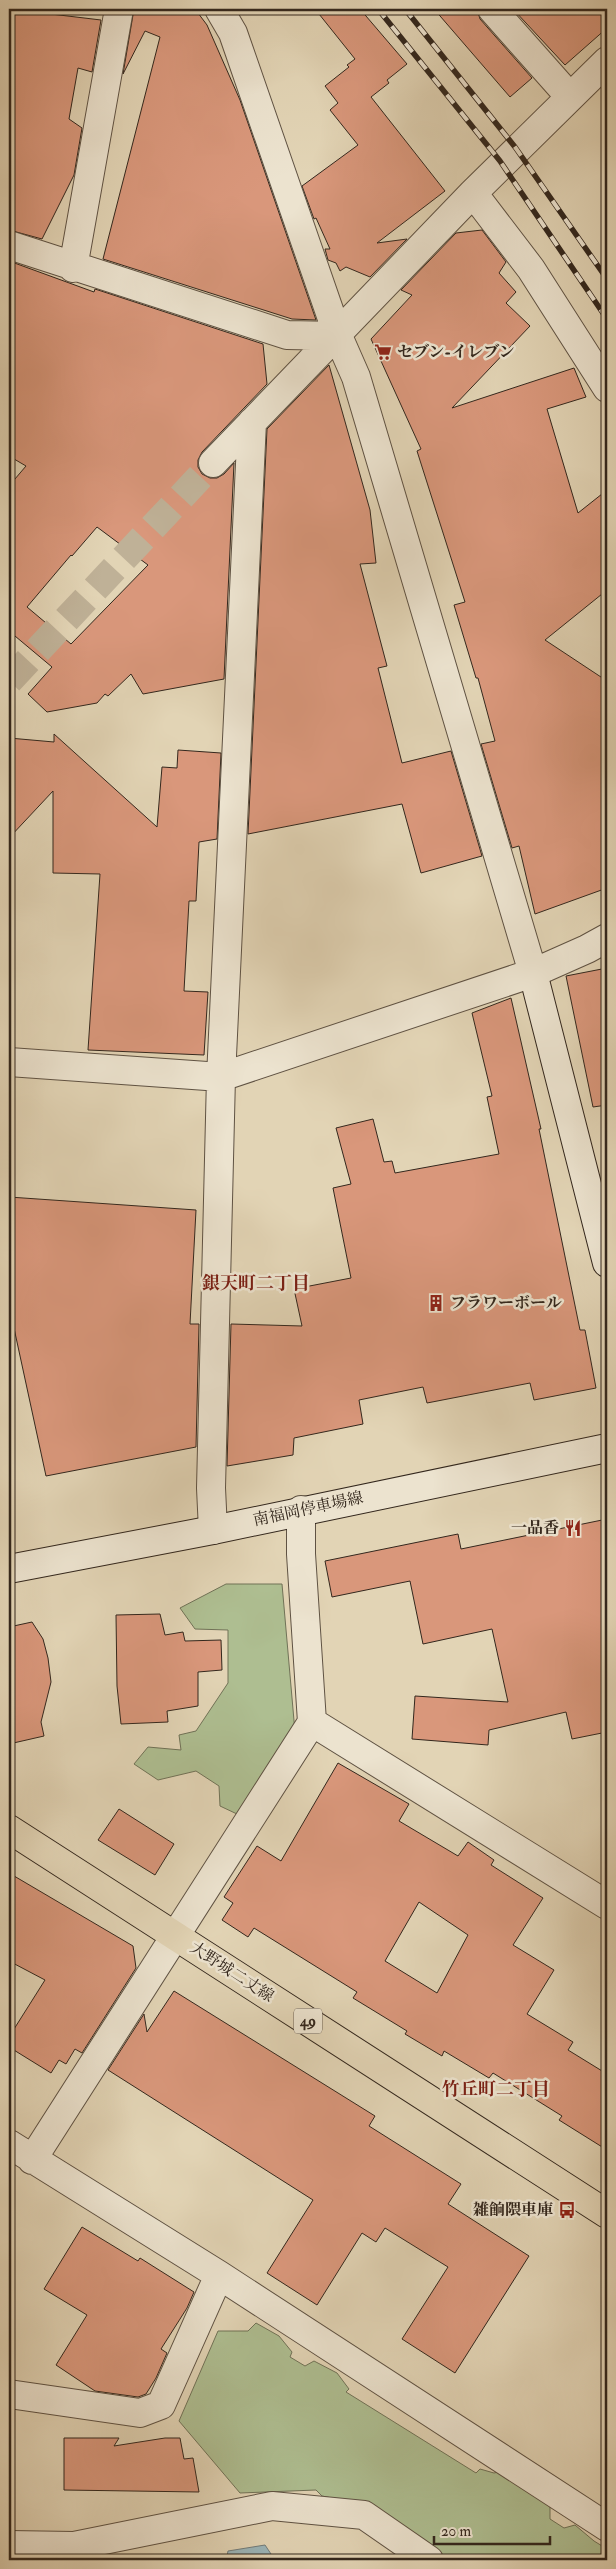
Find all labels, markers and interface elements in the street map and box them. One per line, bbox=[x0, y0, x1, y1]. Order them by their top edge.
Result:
supermarket icon: セブン-イレブン bbox=[373, 342, 393, 362]
place label: セブン-イレブン bbox=[397, 342, 515, 362]
district label: 銀天町二丁目 bbox=[202, 1272, 310, 1295]
building icon: フラワーボール bbox=[426, 1293, 446, 1313]
place label: フラワーボール bbox=[450, 1293, 562, 1313]
street label: 南福岡停車場線 bbox=[251, 1488, 365, 1530]
place label: 一品香 bbox=[511, 1518, 559, 1538]
restaurant icon: 一品香 bbox=[563, 1518, 583, 1538]
street label: 大野城二丈線 bbox=[186, 1937, 278, 2007]
road number: 49 bbox=[294, 2008, 322, 2034]
district label: 竹丘町二丁目 bbox=[442, 2078, 550, 2101]
place label: 雑餉隈車庫 bbox=[473, 2200, 553, 2220]
bus stop icon: 雑餉隈車庫 bbox=[557, 2200, 577, 2220]
scale bar bbox=[434, 2514, 550, 2546]
text: 20 m bbox=[441, 2522, 471, 2541]

